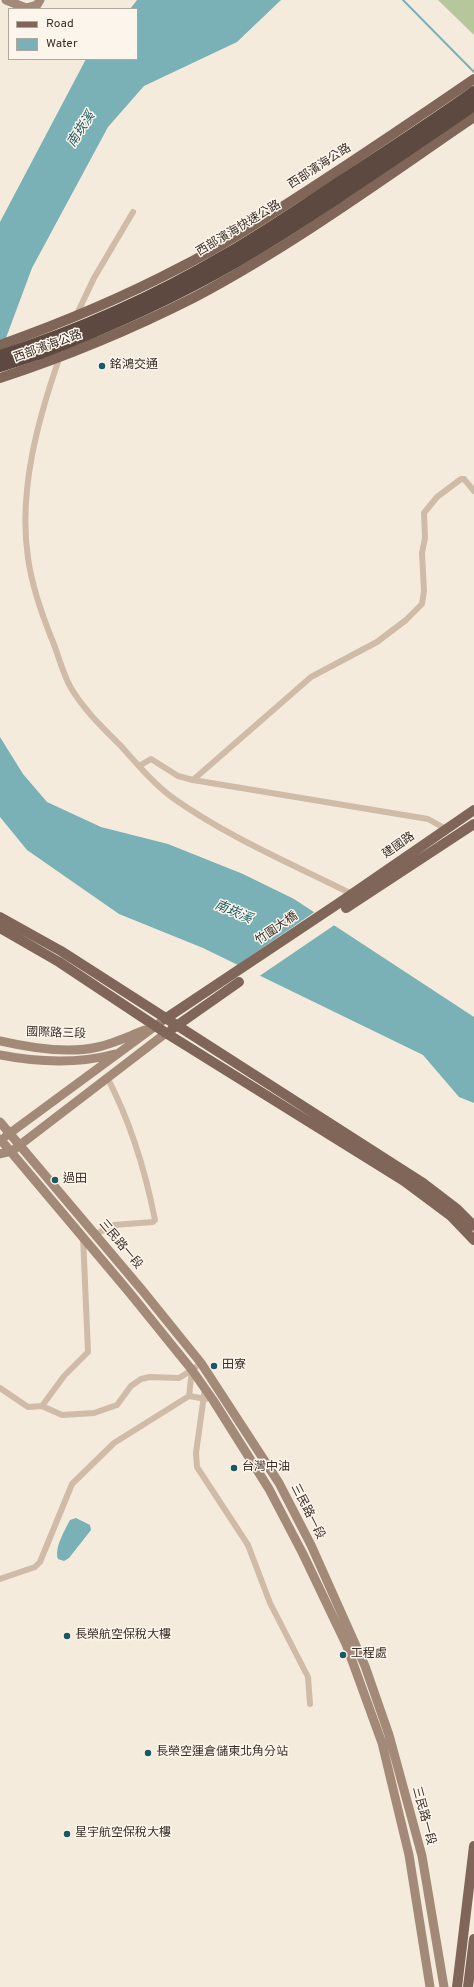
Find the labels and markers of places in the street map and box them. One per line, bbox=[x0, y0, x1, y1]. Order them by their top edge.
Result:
place label: 銘鴻交通 bbox=[110, 359, 158, 373]
marker: 銘鴻交通 bbox=[97, 361, 107, 371]
place label: 過田 bbox=[63, 1173, 87, 1187]
marker: 過田 bbox=[50, 1175, 60, 1185]
place label: 田寮 bbox=[222, 1359, 246, 1373]
marker: 田寮 bbox=[209, 1361, 219, 1371]
place label: 台灣中油 bbox=[242, 1461, 290, 1475]
marker: 台灣中油 bbox=[229, 1463, 239, 1473]
place label: 長榮航空保稅大樓 bbox=[75, 1629, 171, 1643]
marker: 長榮航空保稅大樓 bbox=[62, 1631, 72, 1641]
place label: 工程處 bbox=[351, 1648, 387, 1662]
marker: 工程處 bbox=[338, 1650, 348, 1660]
place label: 長榮空運倉儲東北角分站 bbox=[156, 1746, 288, 1760]
marker: 長榮空運倉儲東北角分站 bbox=[143, 1748, 153, 1758]
place label: 星宇航空保稅大樓 bbox=[75, 1827, 171, 1841]
marker: 星宇航空保稅大樓 bbox=[62, 1829, 72, 1839]

